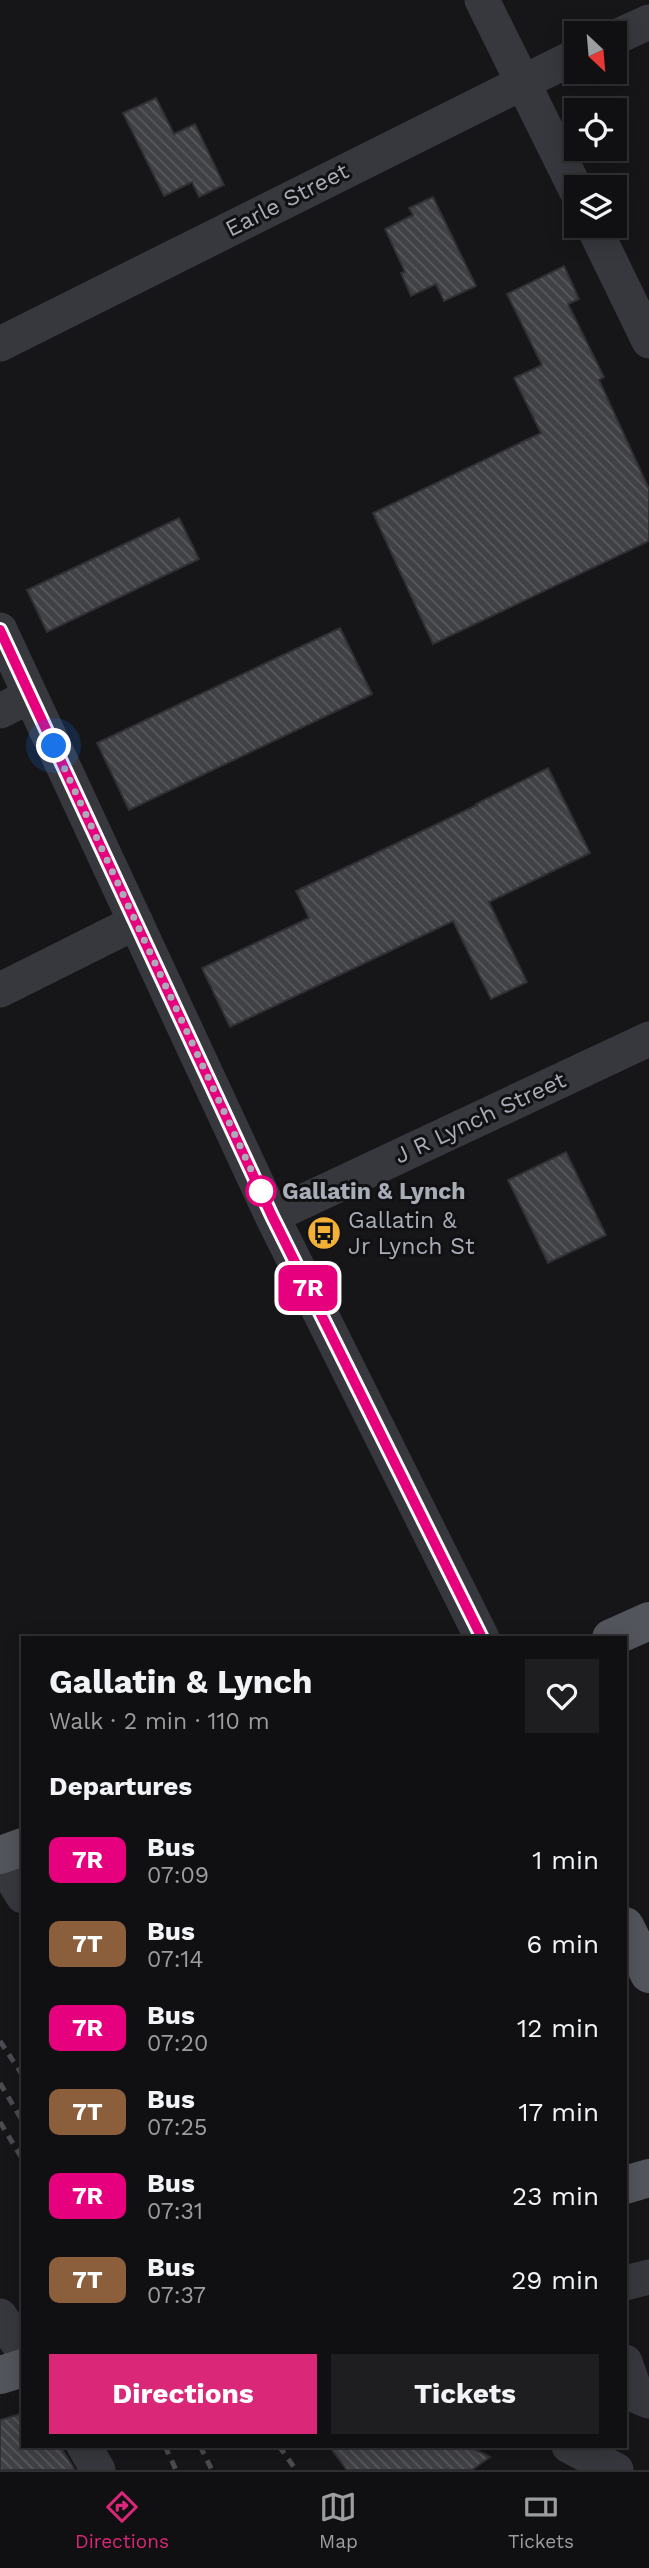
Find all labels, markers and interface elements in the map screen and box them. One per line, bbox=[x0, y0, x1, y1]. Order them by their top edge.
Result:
north arrow bbox=[564, 21, 626, 84]
map controls bbox=[564, 21, 627, 238]
button: locate bbox=[564, 98, 627, 161]
street label: Earle Street bbox=[221, 157, 353, 243]
button: layers bbox=[564, 175, 627, 238]
your location bbox=[36, 728, 71, 763]
street label: J R Lynch Street bbox=[390, 1066, 570, 1170]
marker: Gallatin & Lynch bbox=[246, 1176, 276, 1206]
place label: Gallatin & Lynch bbox=[282, 1178, 466, 1205]
place label: Gallatin & Jr Lynch St bbox=[348, 1207, 475, 1260]
bus stop icon: Gallatin & Jr Lynch St bbox=[305, 1214, 343, 1252]
line badge: 7R bbox=[276, 1265, 340, 1311]
text: 7R bbox=[292, 1274, 324, 1302]
button: heart bbox=[525, 1659, 599, 1733]
text: Gallatin & Lynch bbox=[49, 1662, 312, 1701]
text: Walk · 2 min · 110 m bbox=[49, 1708, 270, 1735]
text: Departures bbox=[49, 1771, 192, 1801]
text: Bus bbox=[147, 1832, 195, 1862]
text: 1 min bbox=[532, 1845, 599, 1875]
text: 7R bbox=[72, 1846, 103, 1874]
text: 07:09 bbox=[147, 1862, 209, 1889]
text: Bus bbox=[147, 1916, 195, 1946]
text: 6 min bbox=[527, 1929, 599, 1959]
text: 7T bbox=[72, 1930, 103, 1958]
text: 07:14 bbox=[147, 1946, 204, 1973]
text: Bus bbox=[147, 2000, 195, 2030]
text: 12 min bbox=[517, 2013, 599, 2043]
text: 7R bbox=[72, 2014, 103, 2042]
text: 07:20 bbox=[147, 2030, 208, 2057]
text: Bus bbox=[147, 2084, 195, 2114]
text: 17 min bbox=[518, 2097, 599, 2127]
text: 7T bbox=[72, 2098, 103, 2126]
text: 07:25 bbox=[147, 2114, 207, 2141]
text: Bus bbox=[147, 2168, 195, 2198]
text: 23 min bbox=[512, 2181, 599, 2211]
text: 7R bbox=[72, 2182, 103, 2210]
text: 07:31 bbox=[147, 2198, 203, 2225]
text: Bus bbox=[147, 2252, 195, 2282]
text: 29 min bbox=[511, 2265, 599, 2295]
text: 7T bbox=[72, 2266, 103, 2294]
text: 07:37 bbox=[147, 2282, 206, 2309]
button: Directions bbox=[49, 2354, 317, 2434]
button: Tickets bbox=[331, 2354, 599, 2434]
tab: Directions bbox=[75, 2488, 169, 2553]
tab: Map bbox=[319, 2488, 358, 2553]
tab: Tickets bbox=[508, 2488, 574, 2553]

